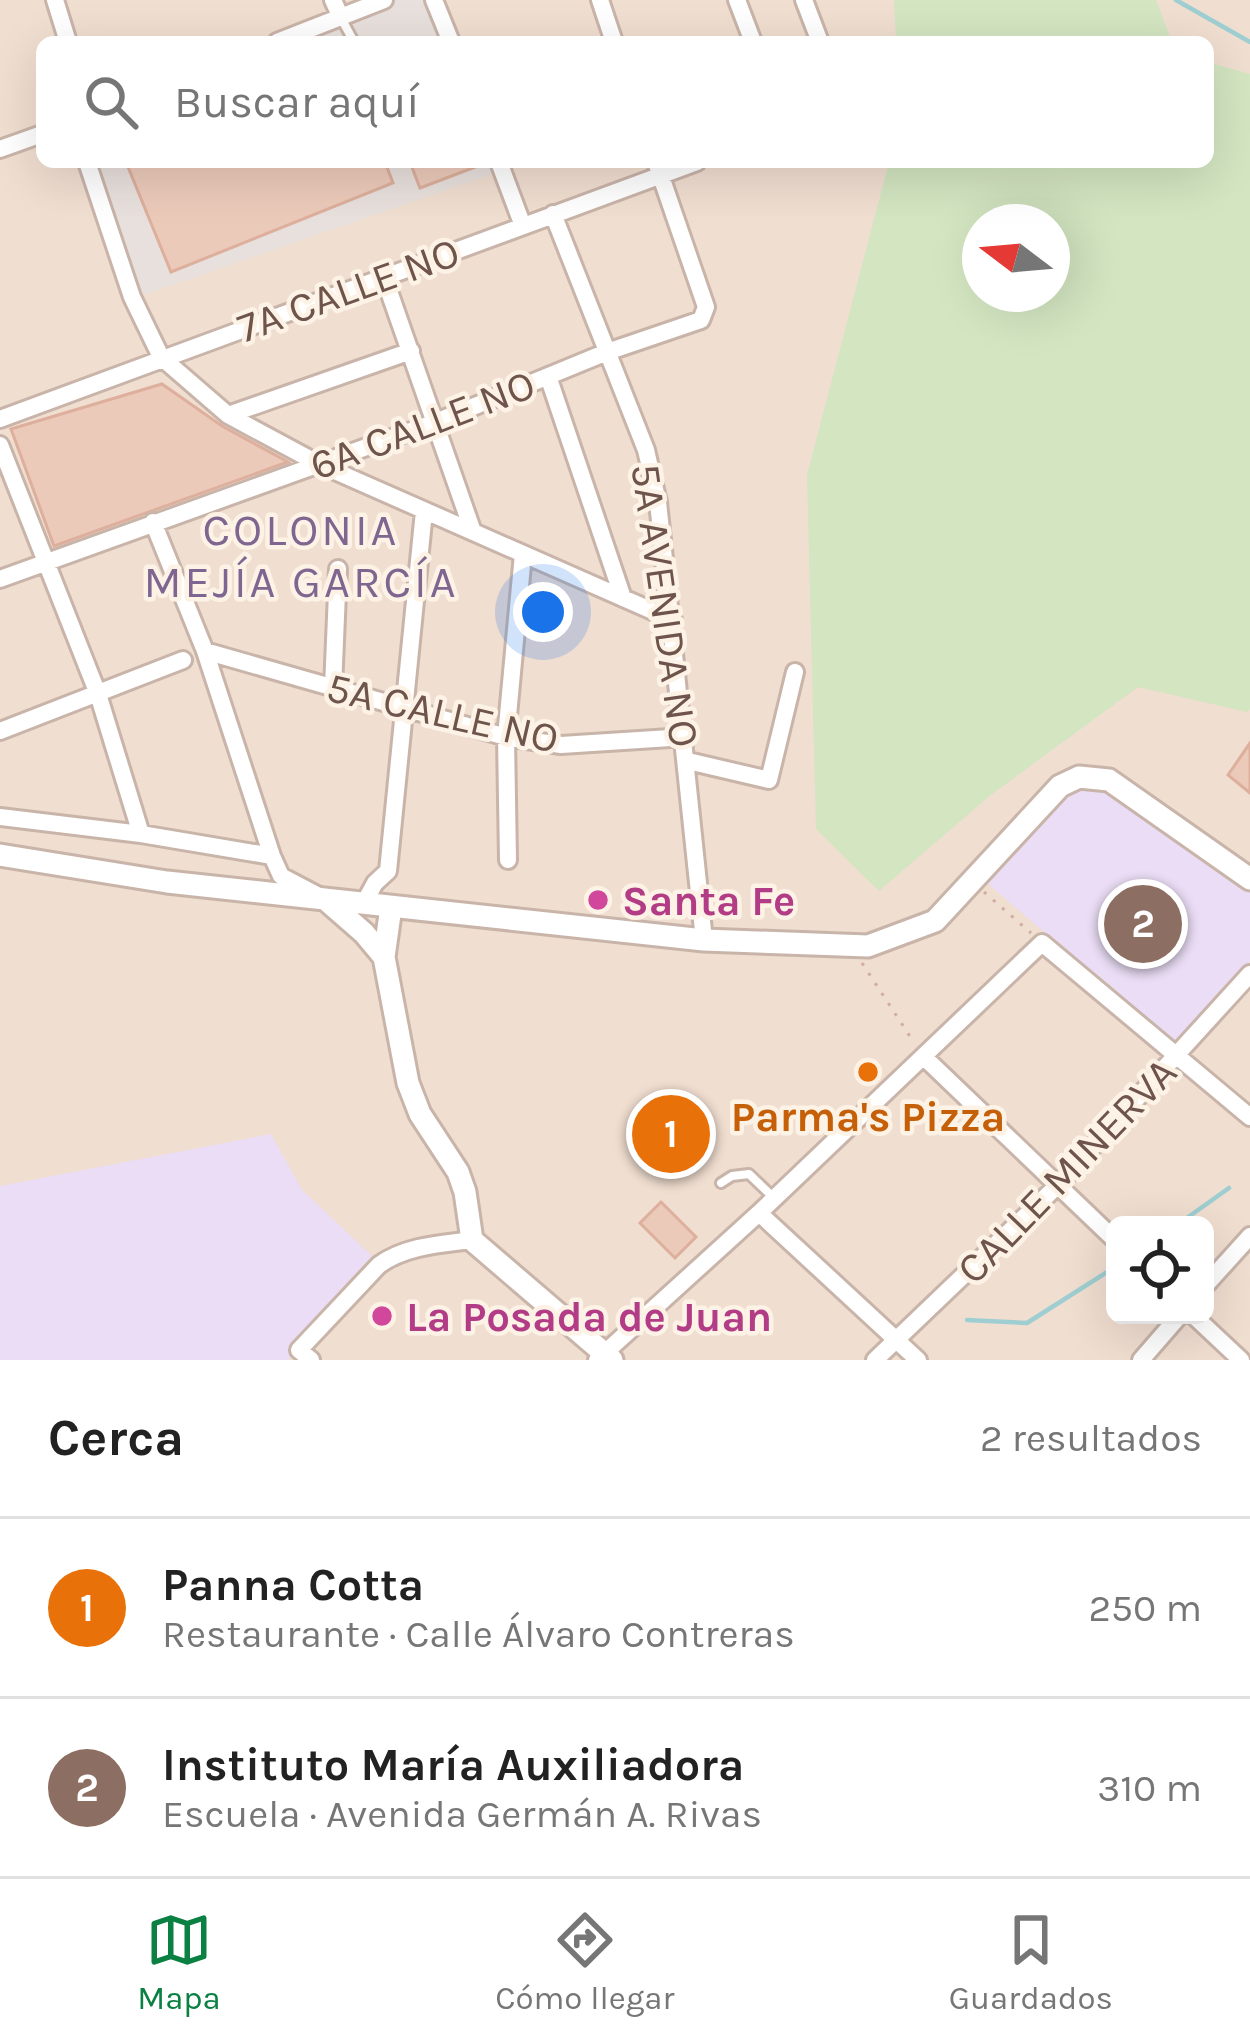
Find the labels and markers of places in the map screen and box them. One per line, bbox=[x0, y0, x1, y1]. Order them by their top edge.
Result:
place label: Santa Fe bbox=[622, 876, 795, 926]
pin: 2 bbox=[1104, 879, 1182, 969]
marker: Santa Fe bbox=[585, 887, 611, 913]
marker: Parma's Pizza bbox=[855, 1059, 881, 1085]
pin: 1 bbox=[632, 1089, 710, 1179]
place label: Parma's Pizza bbox=[731, 1092, 1005, 1142]
place label: La Posada de Juan bbox=[406, 1292, 772, 1342]
marker: La Posada de Juan bbox=[369, 1303, 395, 1329]

